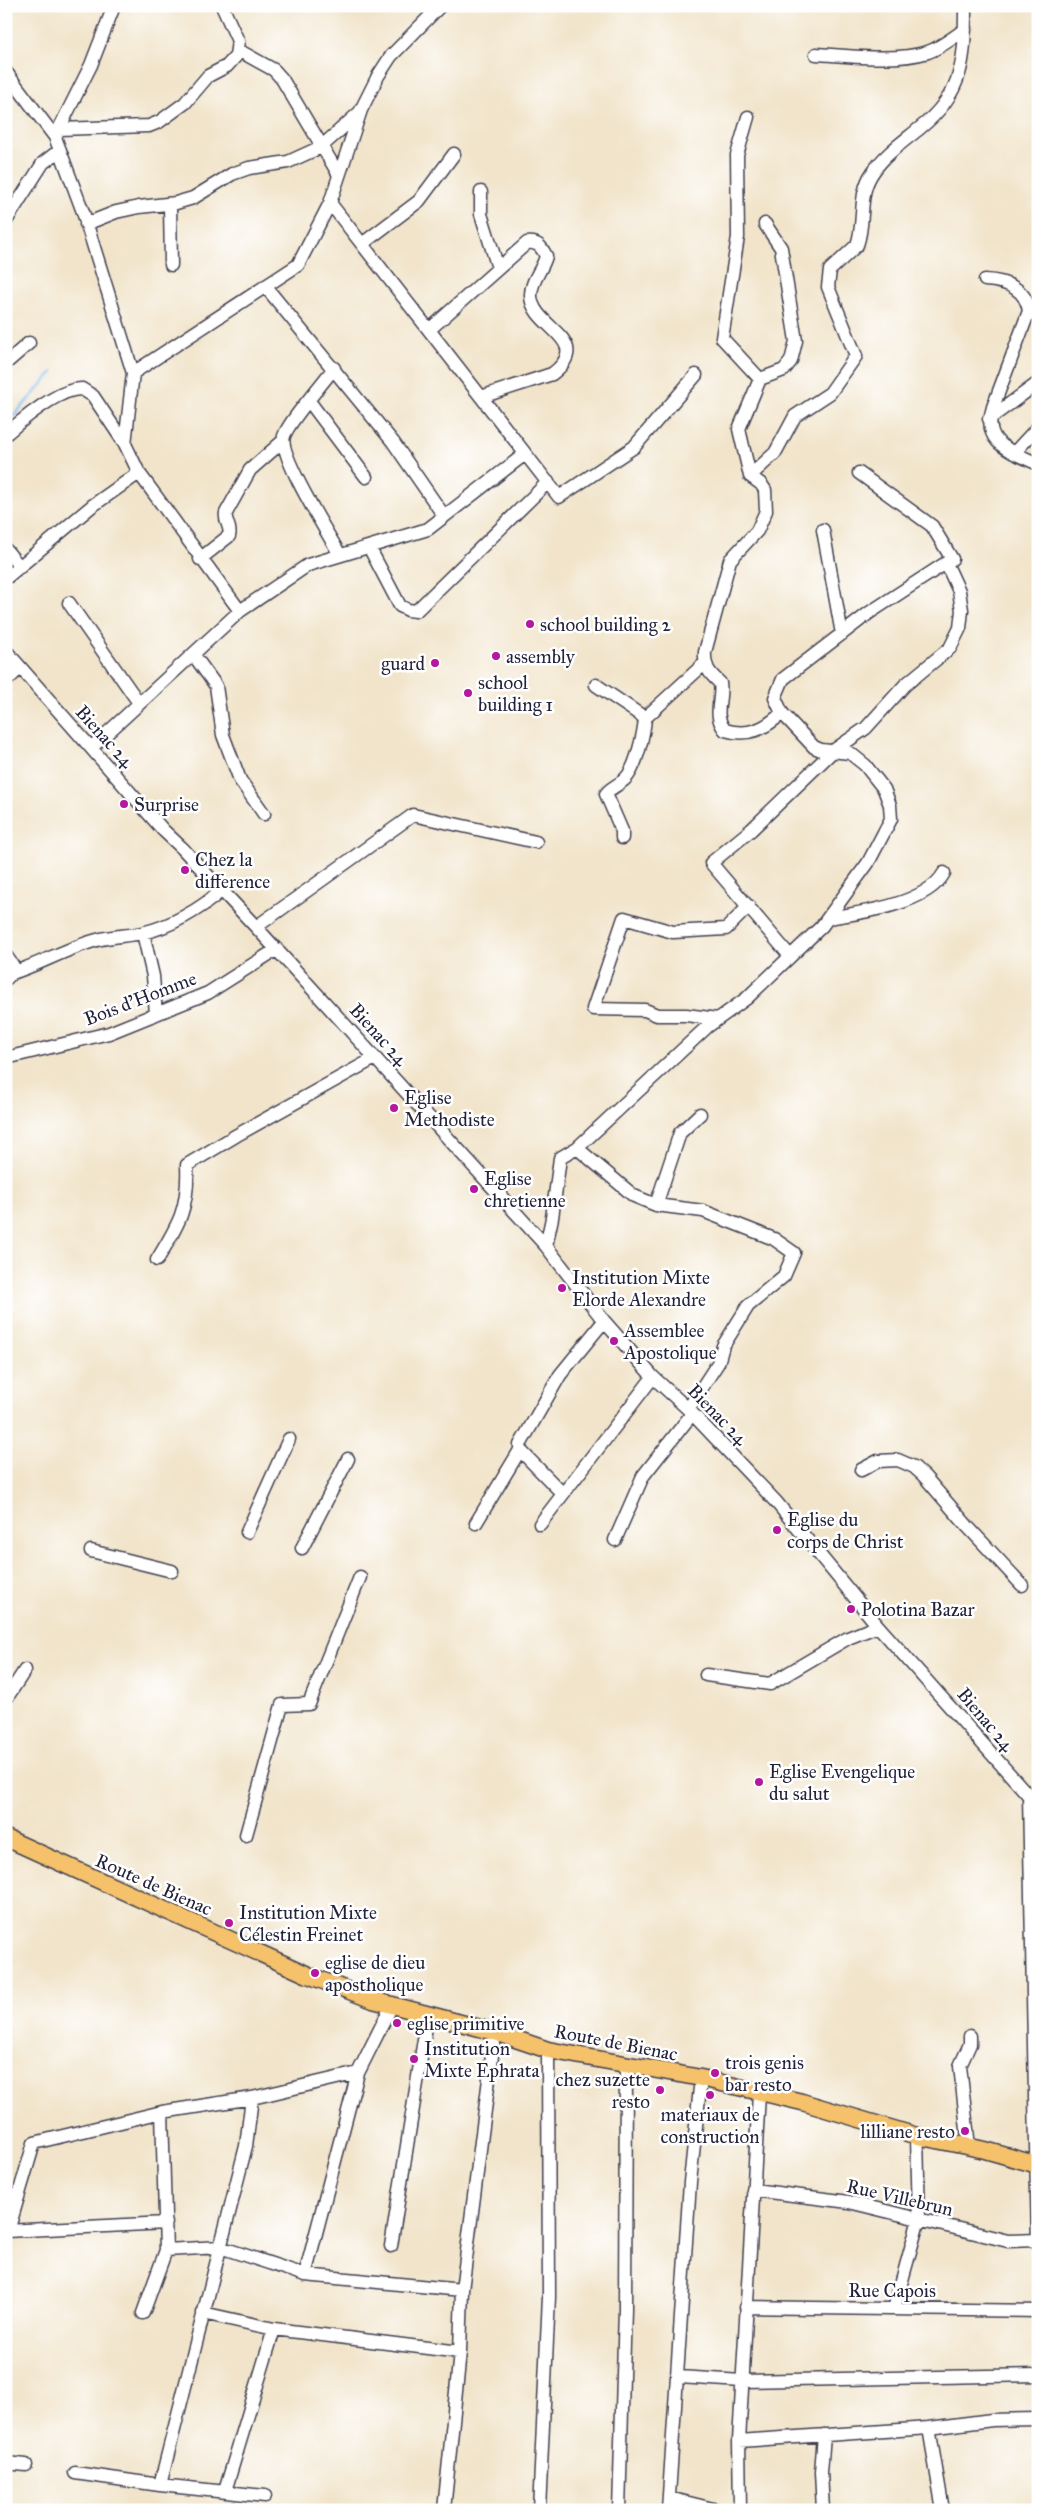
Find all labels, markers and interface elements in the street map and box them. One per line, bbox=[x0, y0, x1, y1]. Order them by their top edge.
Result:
place label: school building 2 bbox=[540, 613, 672, 637]
marker: school building 2 bbox=[524, 618, 536, 630]
place label: assembly bbox=[506, 645, 576, 668]
marker: assembly bbox=[490, 650, 502, 662]
place label: guard bbox=[381, 652, 425, 676]
marker: guard bbox=[429, 657, 441, 669]
place label: school building 1 bbox=[478, 671, 553, 717]
marker: school building 1 bbox=[462, 687, 474, 699]
street label: Bienac 24 bbox=[71, 700, 139, 773]
place label: Surprise bbox=[134, 793, 199, 816]
marker: Surprise bbox=[118, 798, 130, 810]
place label: Chez la difference bbox=[195, 848, 270, 893]
marker: Chez la difference bbox=[179, 864, 191, 876]
street label: Bois d'Homme bbox=[81, 966, 200, 1030]
street label: Bienac 24 bbox=[345, 998, 413, 1071]
place label: Eglise Methodiste bbox=[404, 1086, 495, 1131]
marker: Eglise Methodiste bbox=[388, 1102, 400, 1114]
place label: Eglise chretienne bbox=[484, 1167, 566, 1212]
marker: Eglise chretienne bbox=[468, 1183, 480, 1195]
place label: Institution Mixte Elorde Alexandre bbox=[572, 1266, 710, 1311]
marker: Institution Mixte Elorde Alexandre bbox=[556, 1282, 568, 1294]
place label: Assemblee Apostolique bbox=[623, 1319, 717, 1365]
marker: Assemblee Apostolique bbox=[608, 1335, 620, 1347]
street label: Bienac 24 bbox=[683, 1379, 753, 1450]
place label: Eglise du corps de Christ bbox=[787, 1508, 904, 1553]
marker: Eglise du corps de Christ bbox=[771, 1524, 783, 1536]
place label: Polotina Bazar bbox=[861, 1598, 976, 1621]
marker: Polotina Bazar bbox=[845, 1603, 857, 1615]
street label: Bienac 24 bbox=[952, 1683, 1019, 1756]
place label: Eglise Evengelique du salut bbox=[769, 1760, 915, 1805]
marker: Eglise Evengelique du salut bbox=[753, 1776, 765, 1788]
street label: Route de Bienac bbox=[92, 1848, 216, 1920]
place label: Institution Mixte Célestin Freinet bbox=[239, 1901, 377, 1946]
marker: Institution Mixte Célestin Freinet bbox=[223, 1917, 235, 1929]
place label: eglise de dieu apostholique bbox=[325, 1951, 425, 1997]
marker: eglise de dieu apostholique bbox=[309, 1967, 321, 1979]
place label: eglise primitive bbox=[407, 2012, 525, 2036]
marker: eglise primitive bbox=[391, 2017, 403, 2029]
street label: Route de Bienac bbox=[552, 2019, 680, 2066]
place label: Institution Mixte Ephrata bbox=[424, 2037, 540, 2082]
place label: trois genis bar resto bbox=[725, 2051, 804, 2096]
marker: Institution Mixte Ephrata bbox=[408, 2053, 420, 2065]
marker: trois genis bar resto bbox=[709, 2067, 721, 2079]
place label: chez suzette resto bbox=[556, 2068, 650, 2113]
marker: chez suzette resto bbox=[654, 2084, 666, 2096]
marker: materiaux de construction bbox=[704, 2089, 716, 2101]
place label: materiaux de construction bbox=[660, 2103, 760, 2148]
place label: lilliane resto bbox=[861, 2120, 955, 2143]
marker: lilliane resto bbox=[959, 2125, 971, 2137]
street label: Rue Villebrun bbox=[844, 2174, 955, 2221]
street label: Rue Capois bbox=[848, 2279, 936, 2302]

